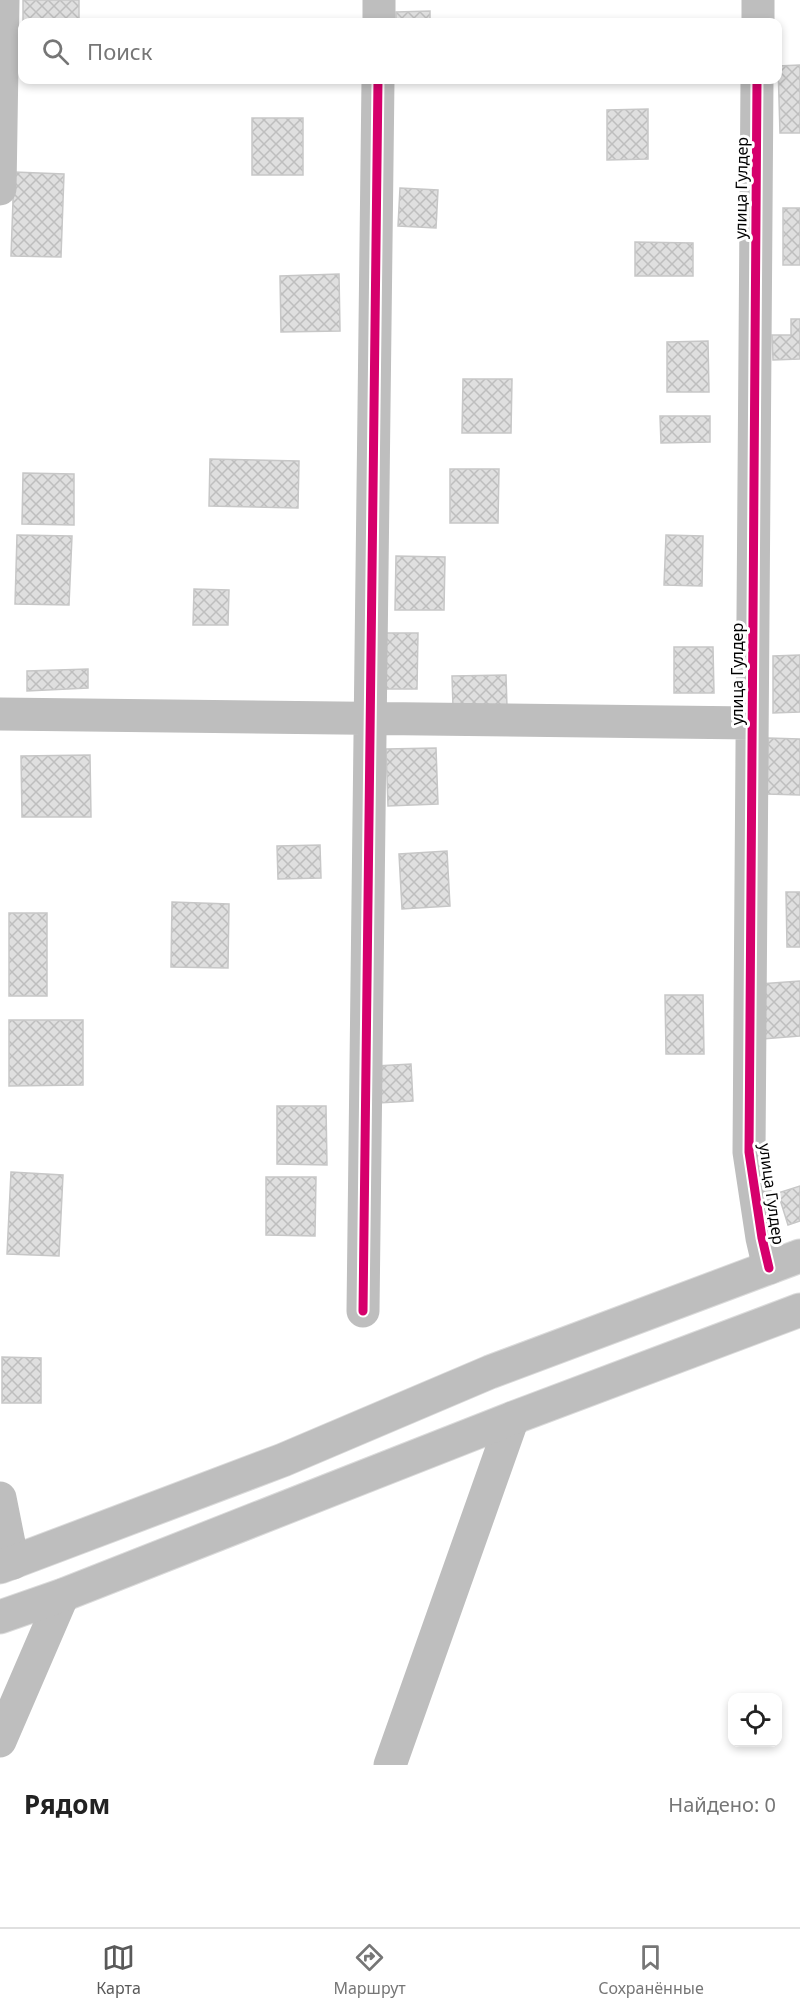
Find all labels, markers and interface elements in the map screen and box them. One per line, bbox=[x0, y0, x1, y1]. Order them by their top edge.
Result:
search box bbox=[18, 18, 782, 84]
icon: search bbox=[39, 35, 72, 68]
text: Поиск bbox=[87, 36, 152, 66]
street label: улица Гулдер bbox=[729, 137, 753, 239]
street label: улица Гулдер bbox=[726, 623, 748, 725]
street label: улица Гулдер bbox=[754, 1142, 790, 1246]
map controls bbox=[728, 1693, 782, 1747]
button: locate bbox=[728, 1693, 782, 1747]
text: Рядом bbox=[24, 1786, 110, 1822]
text: Найдено: 0 bbox=[668, 1791, 776, 1818]
tab: Карта bbox=[96, 1941, 141, 1999]
tab: Маршрут bbox=[333, 1941, 406, 1999]
tab: Сохранённые bbox=[598, 1941, 704, 1999]

